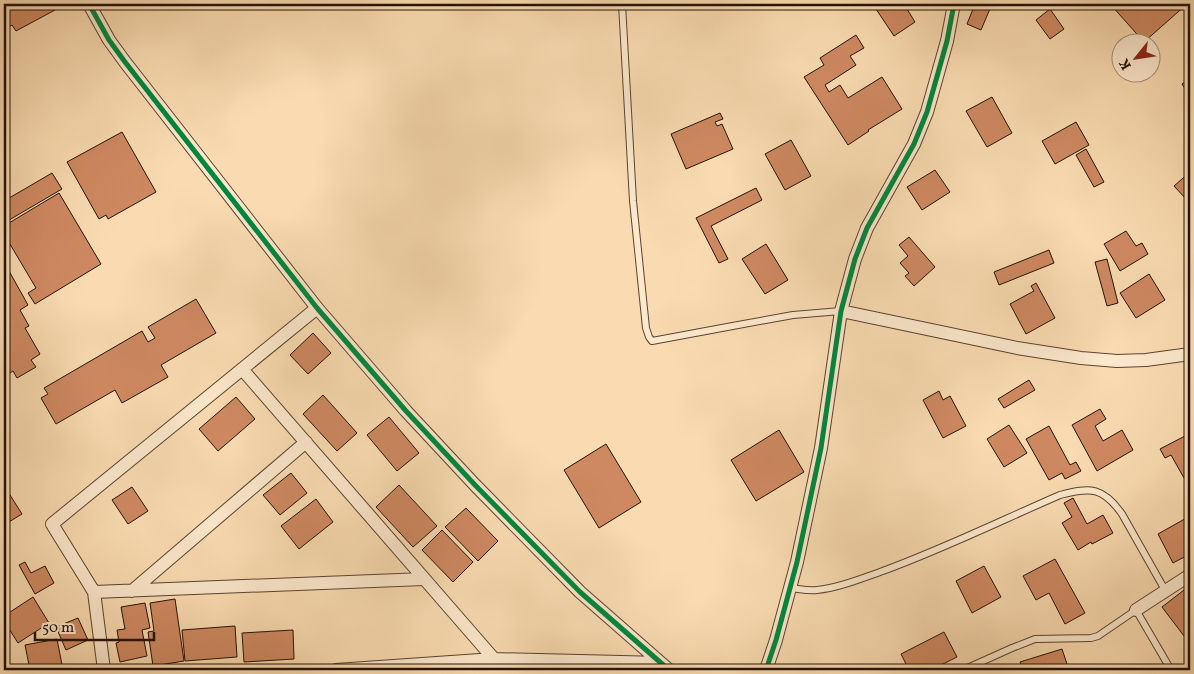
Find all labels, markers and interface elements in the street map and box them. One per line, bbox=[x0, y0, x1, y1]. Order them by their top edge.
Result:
north arrow bbox=[1112, 32, 1162, 82]
text: K bbox=[1115, 55, 1137, 73]
scale bar bbox=[35, 609, 154, 641]
text: 50 m bbox=[42, 618, 74, 639]

